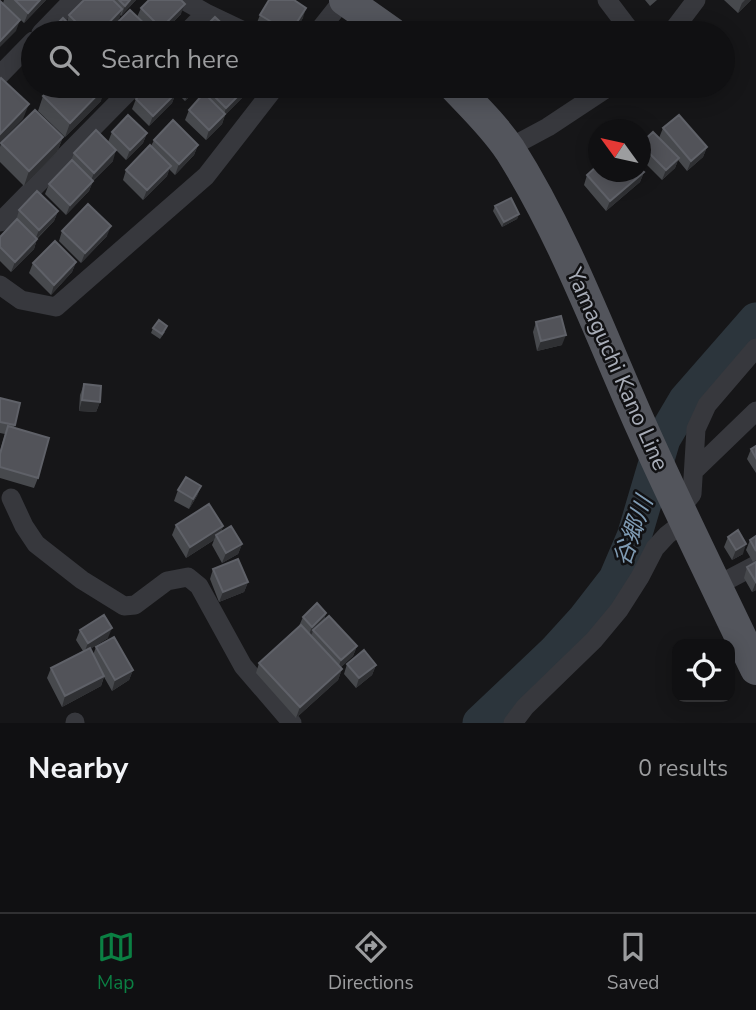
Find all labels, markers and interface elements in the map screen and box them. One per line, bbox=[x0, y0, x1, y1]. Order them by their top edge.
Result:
search box bbox=[21, 21, 735, 98]
icon: search bbox=[45, 41, 83, 79]
text: Search here bbox=[101, 42, 239, 77]
north arrow bbox=[588, 119, 651, 182]
street label: Yamaguchi Kano Line bbox=[558, 262, 676, 475]
water label: 谷郷川 bbox=[606, 489, 661, 570]
map controls bbox=[672, 639, 735, 702]
button: locate bbox=[672, 639, 735, 702]
text: Nearby bbox=[28, 748, 128, 789]
text: 0 results bbox=[638, 753, 728, 784]
tab: Map bbox=[97, 928, 135, 996]
tab: Directions bbox=[328, 928, 414, 996]
tab: Saved bbox=[607, 928, 659, 996]

